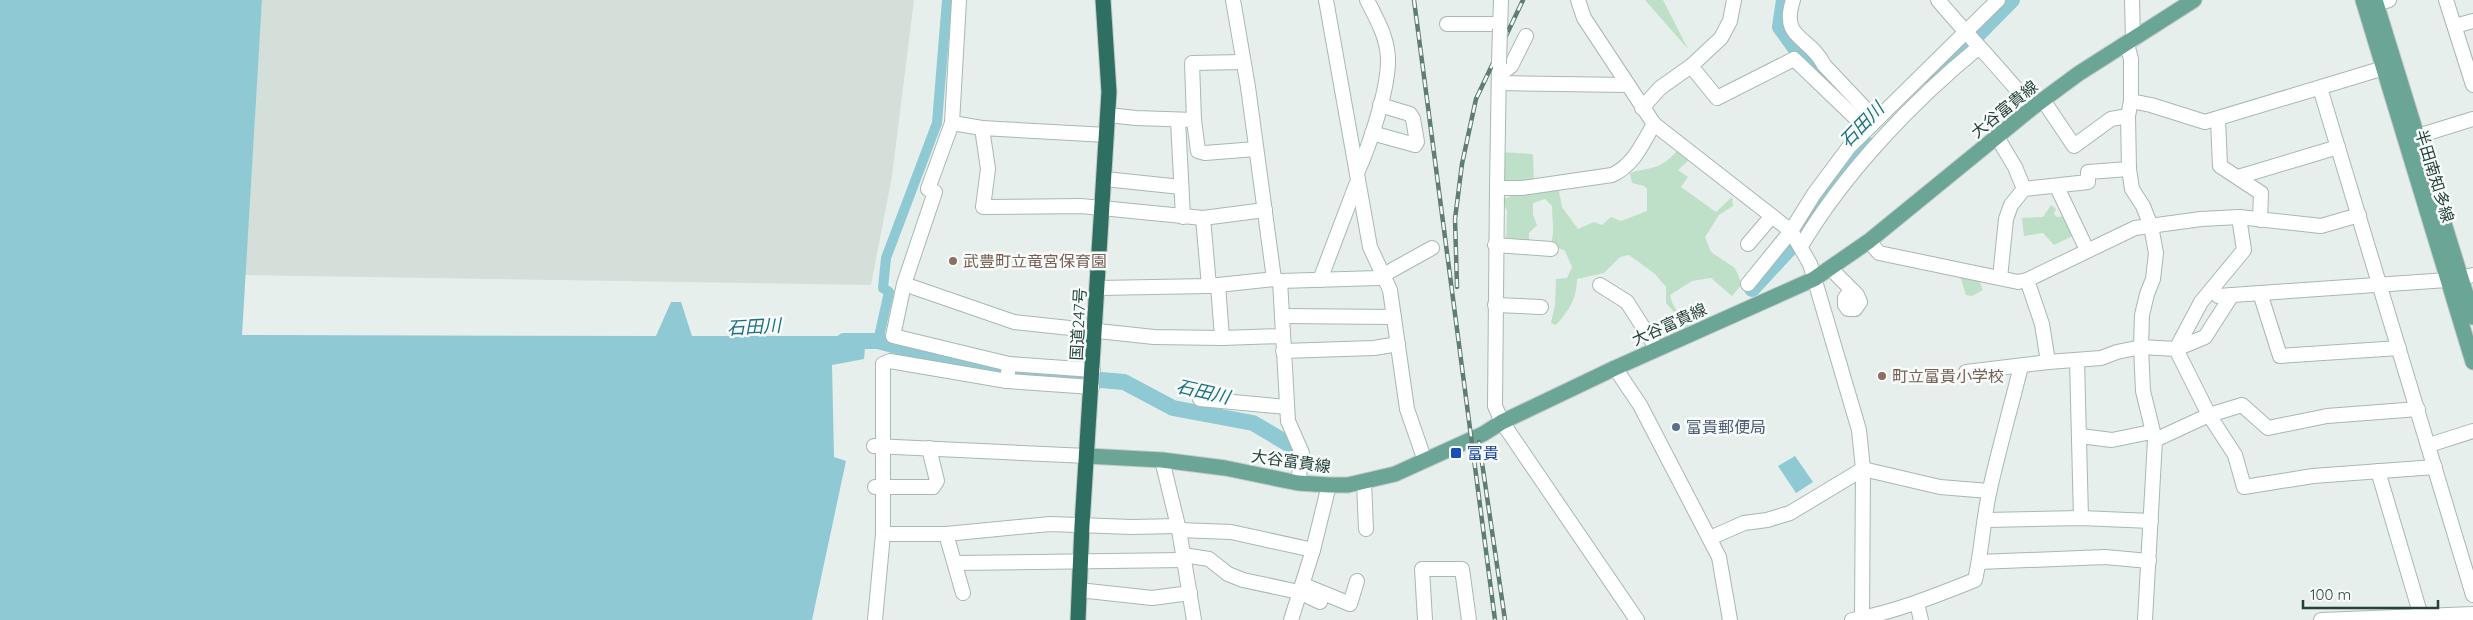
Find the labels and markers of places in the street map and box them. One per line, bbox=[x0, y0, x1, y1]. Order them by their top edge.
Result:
place label: 武豊町立竜宮保育園 bbox=[963, 251, 1107, 271]
marker: 武豊町立竜宮保育園 bbox=[947, 255, 959, 267]
place label: 町立富貴小学校 bbox=[1892, 366, 2004, 386]
marker: 町立富貴小学校 bbox=[1876, 370, 1888, 382]
place label: 富貴郵便局 bbox=[1686, 417, 1766, 437]
marker: 富貴郵便局 bbox=[1670, 421, 1682, 433]
place label: 富貴 bbox=[1467, 443, 1499, 463]
marker: 富貴 bbox=[1449, 446, 1463, 460]

